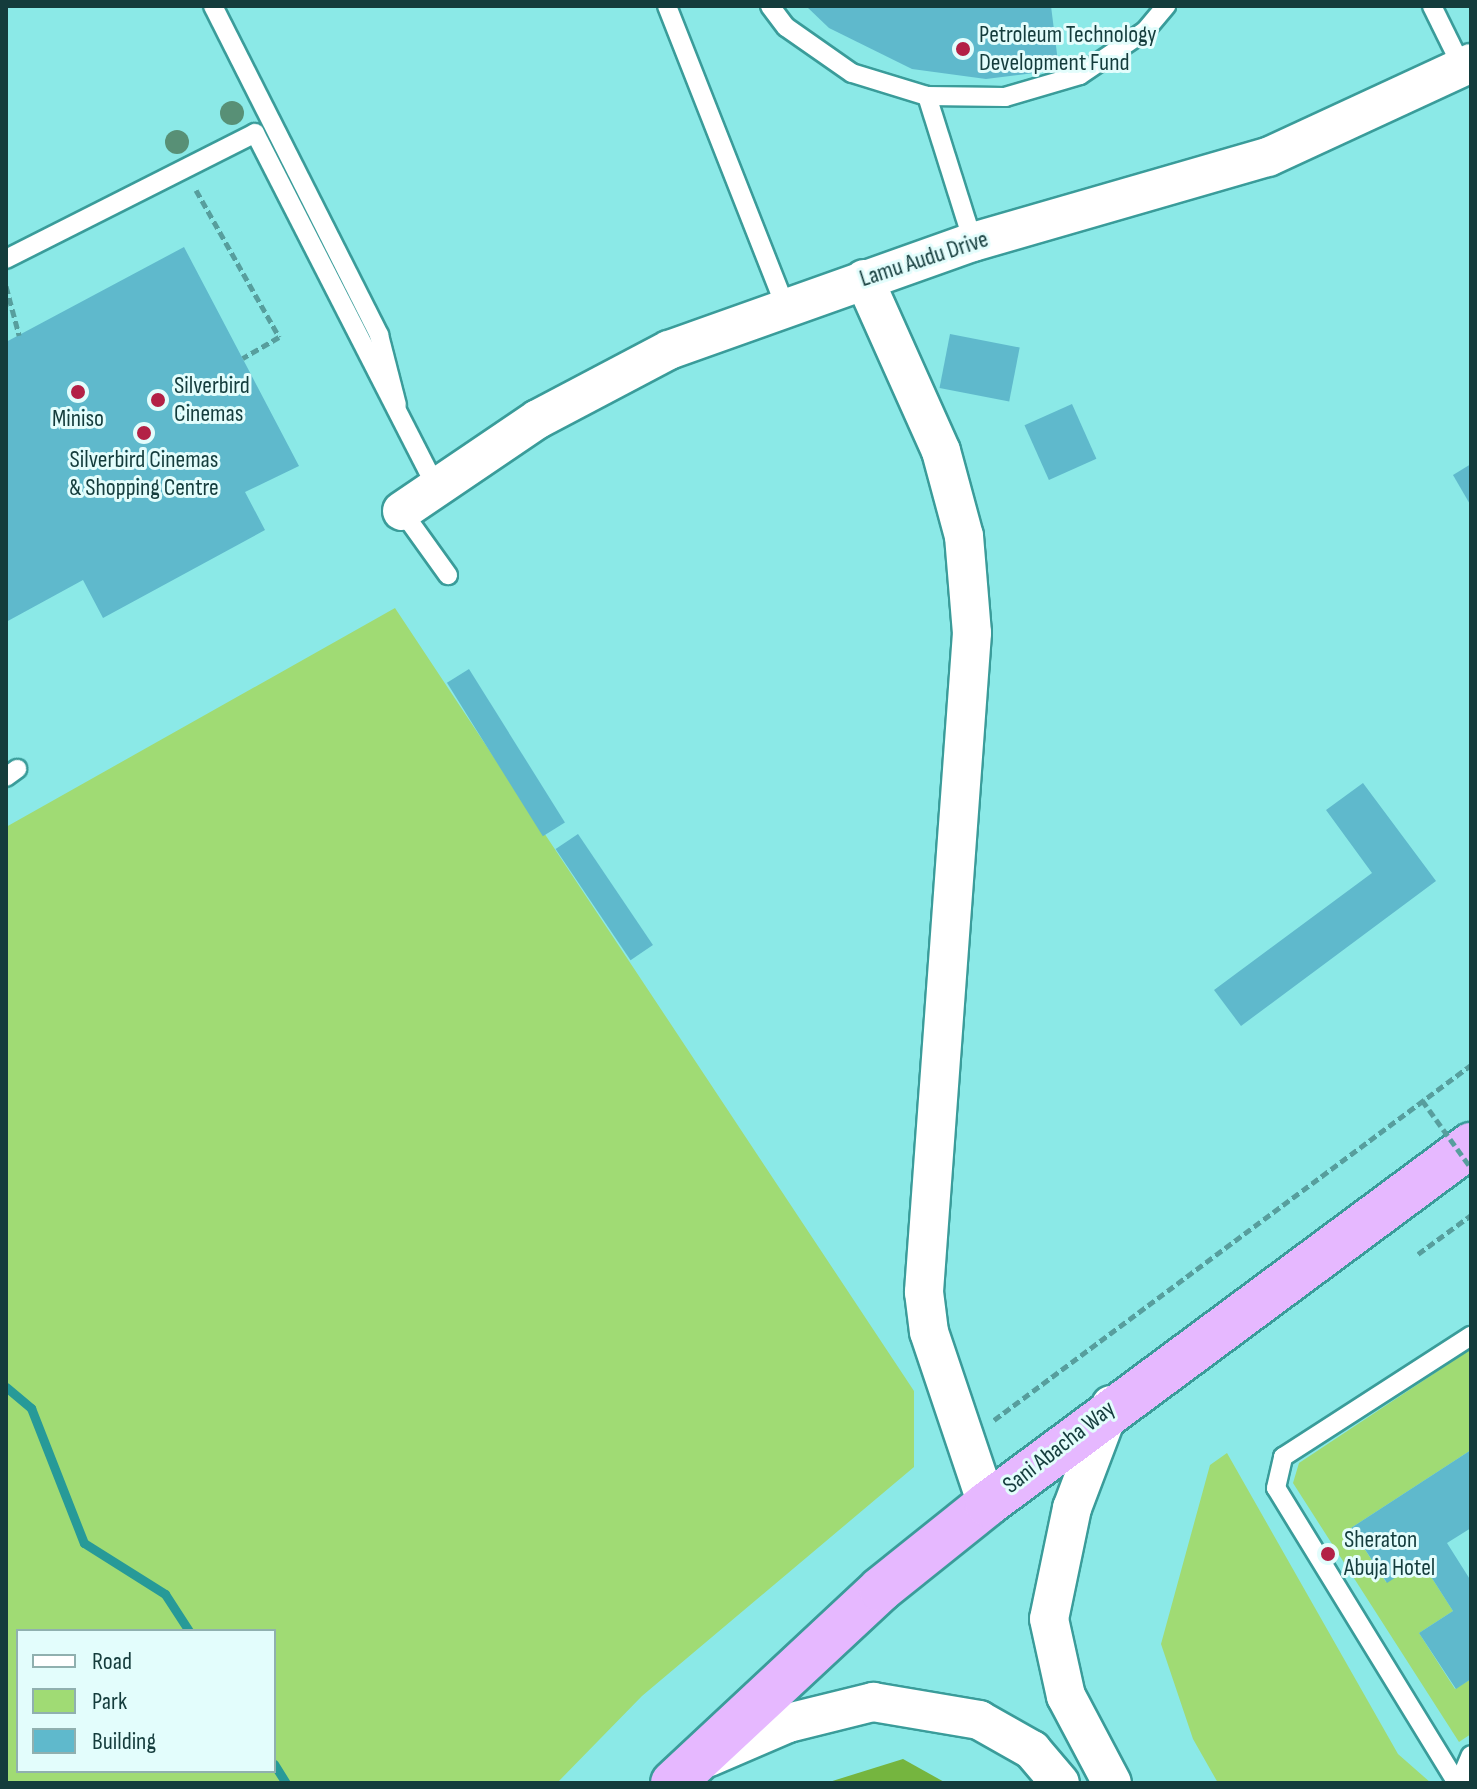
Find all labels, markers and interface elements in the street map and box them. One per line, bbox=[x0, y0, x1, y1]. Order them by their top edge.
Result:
place label: Petroleum Technology Development Fund bbox=[979, 21, 1157, 77]
marker: Petroleum Technology Development Fund bbox=[954, 40, 972, 58]
street label: Lamu Audu Drive bbox=[856, 225, 992, 293]
place label: Silverbird Cinemas bbox=[174, 372, 250, 428]
marker: Miniso bbox=[69, 383, 87, 401]
marker: Silverbird Cinemas bbox=[149, 391, 167, 409]
place label: Miniso bbox=[52, 405, 104, 433]
marker: Silverbird Cinemas & Shopping Centre bbox=[135, 424, 153, 442]
place label: Silverbird Cinemas & Shopping Centre bbox=[69, 446, 219, 502]
street label: Sani Abacha Way bbox=[997, 1394, 1121, 1500]
place label: Sheraton Abuja Hotel bbox=[1344, 1526, 1435, 1582]
marker: Sheraton Abuja Hotel bbox=[1319, 1545, 1337, 1563]
legend bbox=[16, 1629, 276, 1773]
text: Road bbox=[92, 1647, 132, 1676]
text: Park bbox=[92, 1687, 127, 1716]
text: Building bbox=[92, 1727, 156, 1756]

